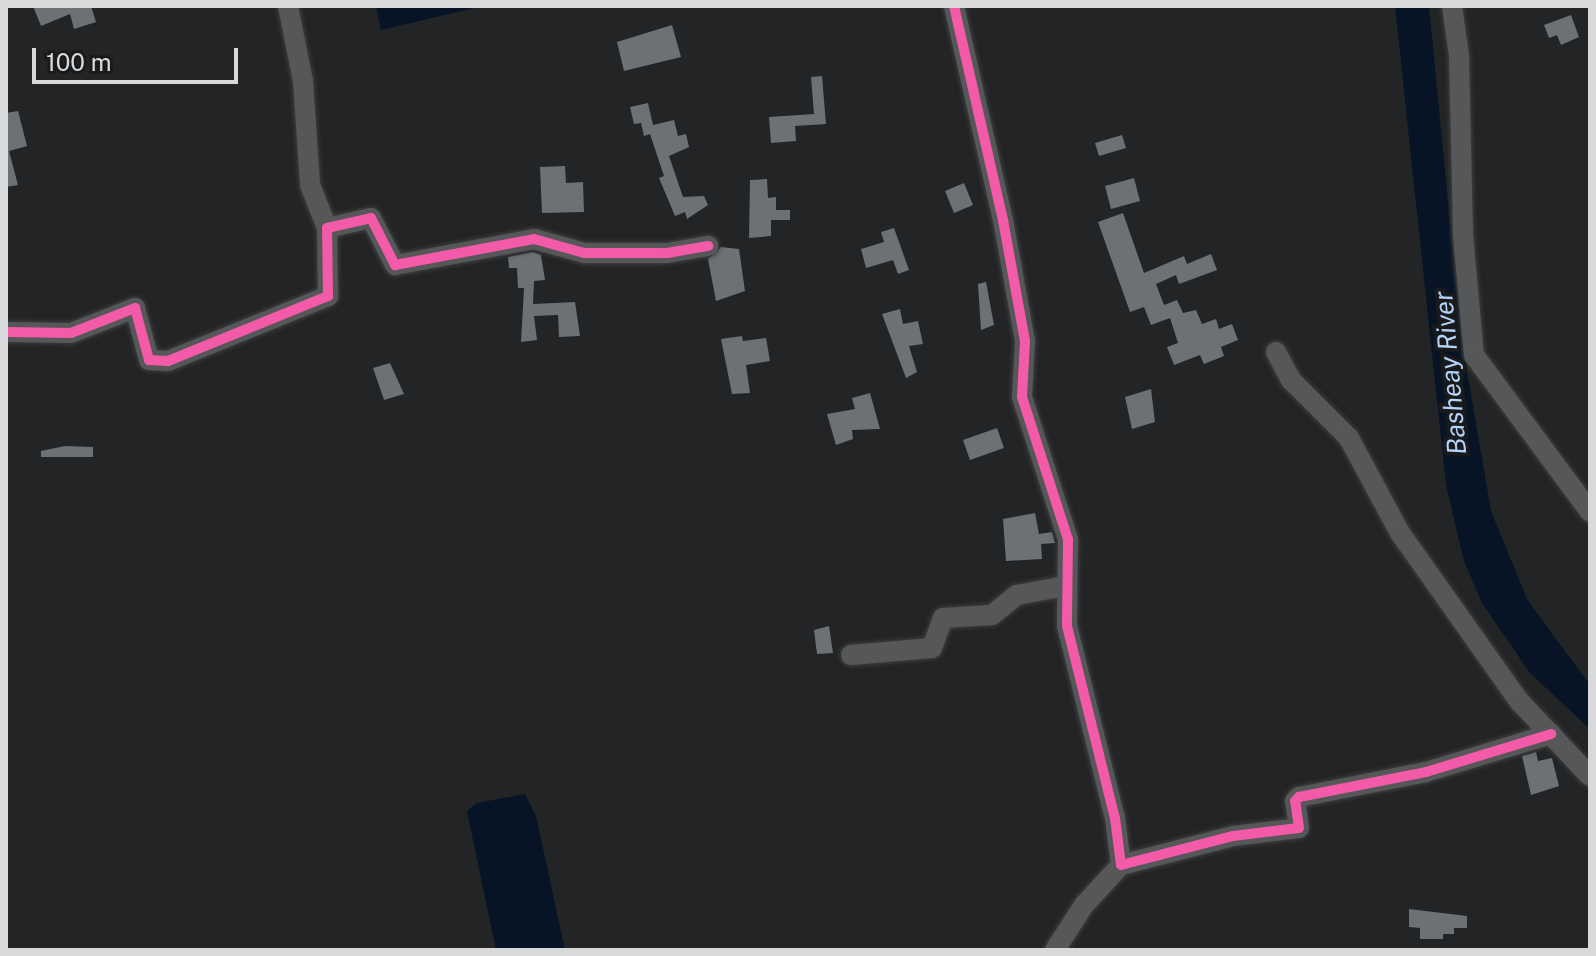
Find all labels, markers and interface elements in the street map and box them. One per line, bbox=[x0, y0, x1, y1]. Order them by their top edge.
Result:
scale bar bbox=[36, 32, 242, 82]
text: 100 m bbox=[46, 48, 112, 76]
water label: Basheay River bbox=[1427, 290, 1473, 456]

